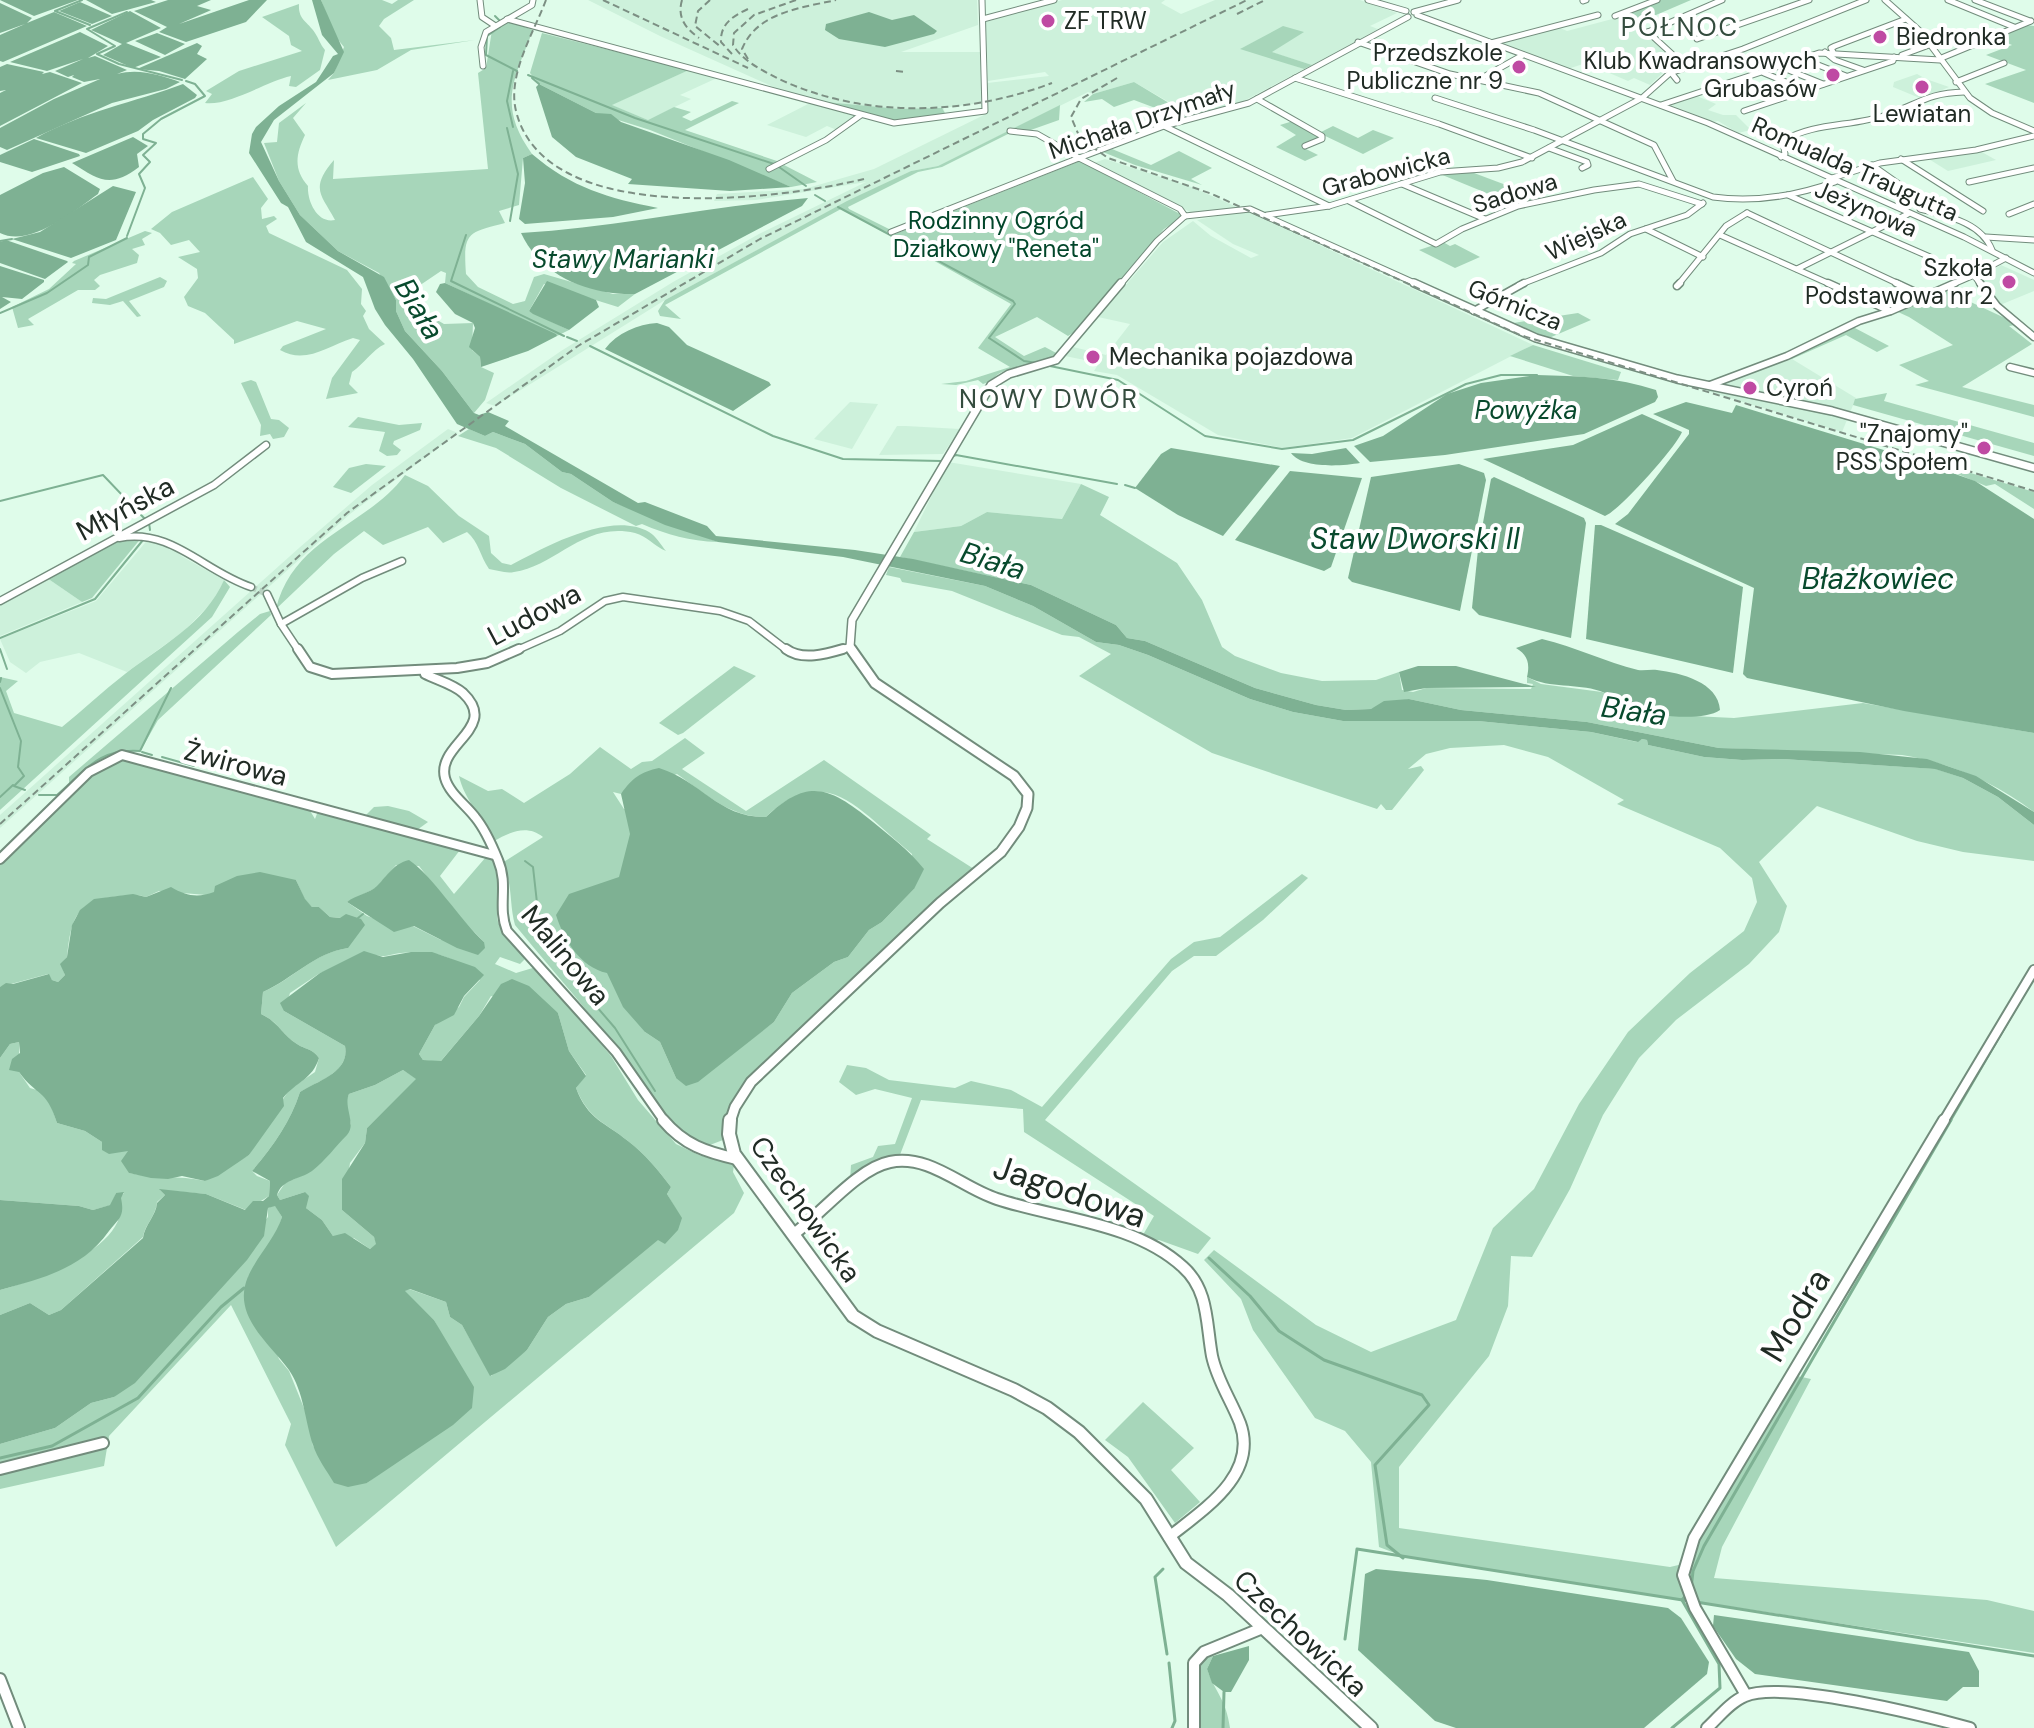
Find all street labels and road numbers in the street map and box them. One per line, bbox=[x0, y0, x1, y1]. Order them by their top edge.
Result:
street label: Michała Drzymały bbox=[1044, 73, 1239, 166]
street label: Romualda Traugutta bbox=[1747, 109, 1963, 228]
street label: Grabowicka bbox=[1318, 139, 1454, 204]
street label: Sadowa bbox=[1469, 165, 1561, 220]
street label: Jeżynowa bbox=[1810, 173, 1922, 244]
street label: Wiejska bbox=[1540, 203, 1631, 268]
street label: Górnicza bbox=[1464, 272, 1567, 337]
street label: Młyńska bbox=[70, 467, 181, 550]
street label: Ludowa bbox=[481, 575, 587, 654]
street label: Żwirowa bbox=[180, 732, 291, 795]
street label: Malinowa bbox=[513, 897, 618, 1013]
street label: Czechowicka bbox=[742, 1129, 870, 1290]
street label: Jagodowa bbox=[988, 1144, 1152, 1239]
street label: Modra bbox=[1750, 1260, 1841, 1370]
street label: Czechowicka bbox=[1226, 1562, 1376, 1705]

